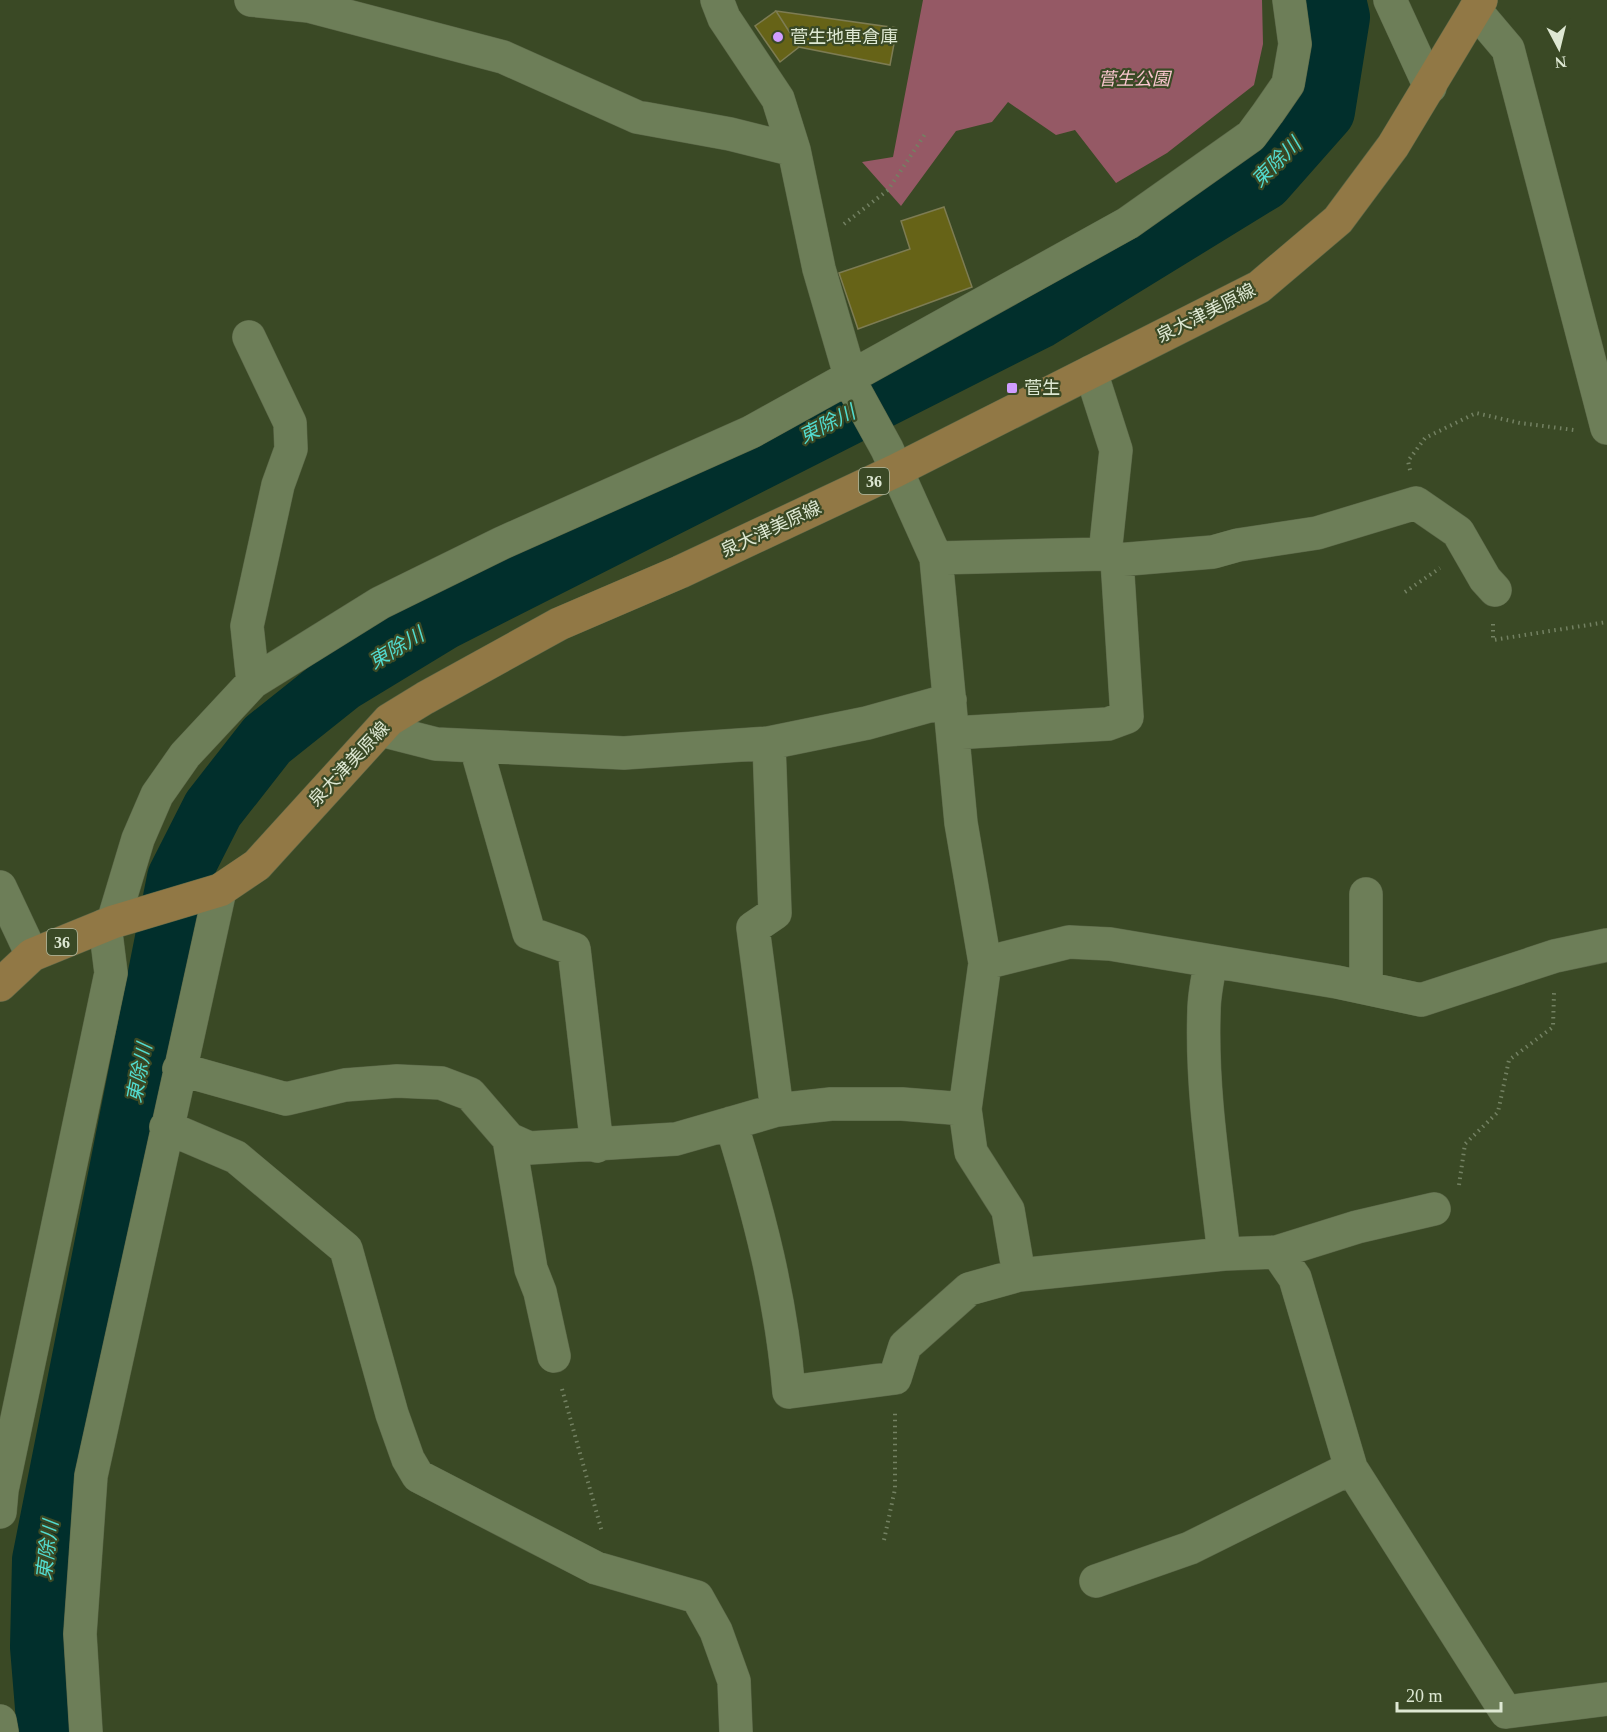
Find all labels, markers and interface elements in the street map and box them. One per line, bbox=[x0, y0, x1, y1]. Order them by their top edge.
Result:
north arrow bbox=[1529, 18, 1589, 78]
place label: 菅生地車倉庫 bbox=[790, 27, 898, 47]
marker: 菅生地車倉庫 bbox=[771, 30, 785, 44]
text: N bbox=[1554, 53, 1568, 72]
park label: 菅生公園 bbox=[1098, 69, 1173, 89]
water label: 東除川 bbox=[1247, 132, 1306, 191]
street label: 泉大津美原線 bbox=[1153, 280, 1259, 346]
place label: 菅生 bbox=[1024, 378, 1060, 398]
marker: 菅生 bbox=[1005, 381, 1019, 395]
water label: 東除川 bbox=[795, 400, 861, 447]
road number: 36 bbox=[859, 468, 889, 494]
street label: 泉大津美原線 bbox=[718, 497, 824, 561]
water label: 東除川 bbox=[365, 622, 429, 673]
street label: 泉大津美原線 bbox=[305, 718, 393, 810]
road number: 36 bbox=[47, 929, 77, 955]
water label: 東除川 bbox=[122, 1039, 156, 1105]
water label: 東除川 bbox=[32, 1517, 62, 1581]
scale bar bbox=[1397, 1675, 1500, 1713]
text: 20 m bbox=[1406, 1686, 1443, 1706]

